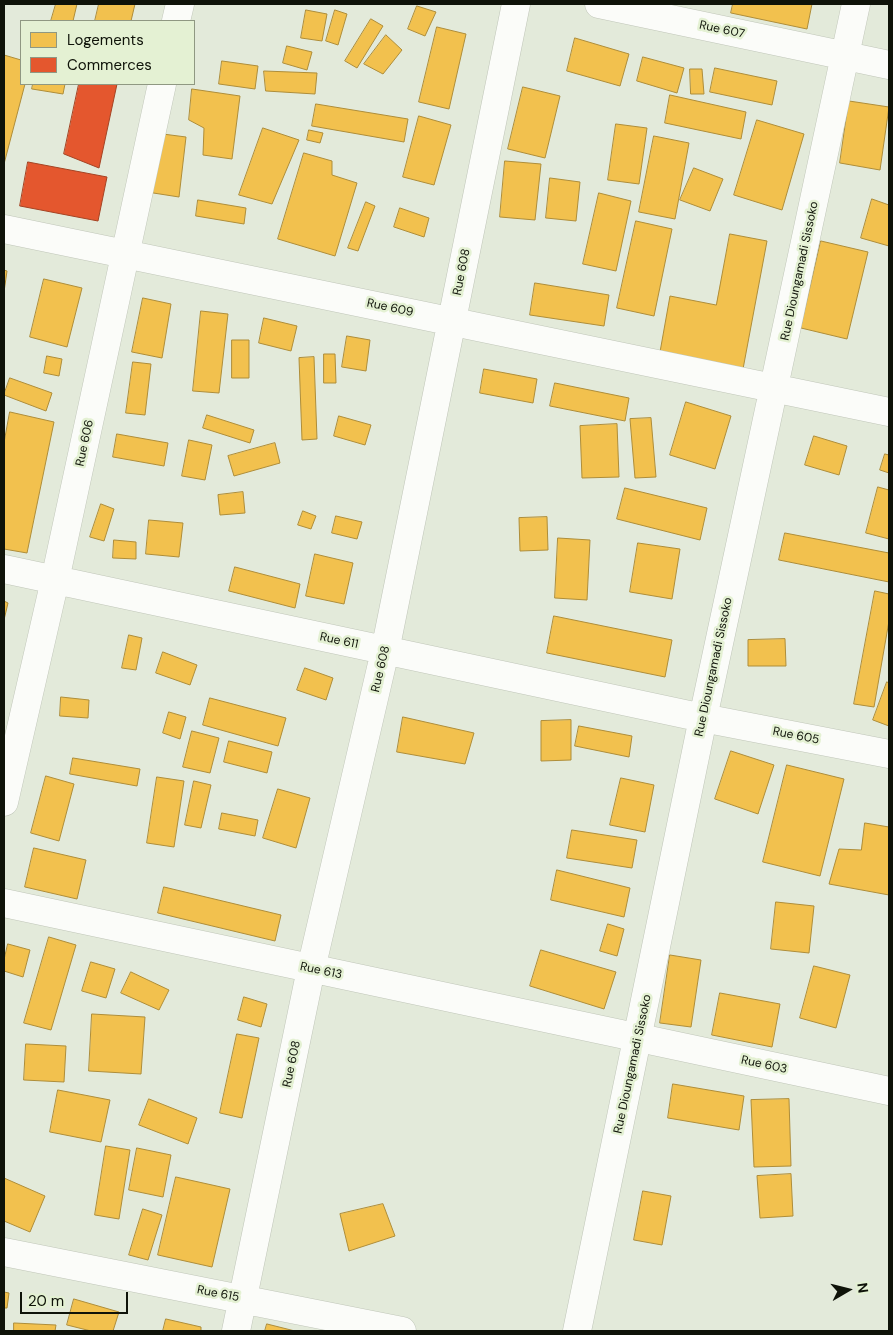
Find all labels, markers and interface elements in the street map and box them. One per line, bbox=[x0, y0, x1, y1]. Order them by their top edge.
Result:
street label: Rue 607 bbox=[698, 18, 746, 42]
legend bbox=[20, 20, 195, 85]
text: Logements bbox=[67, 30, 144, 50]
text: Commerces bbox=[67, 55, 152, 75]
street label: Rue Dioungamadi Sissoko bbox=[778, 200, 822, 342]
street label: Rue 608 bbox=[450, 248, 474, 296]
street label: Rue 609 bbox=[365, 296, 415, 320]
street label: Rue 606 bbox=[73, 418, 97, 468]
street label: Rue Dioungamadi Sissoko bbox=[692, 596, 736, 738]
street label: Rue 611 bbox=[318, 630, 360, 652]
street label: Rue 608 bbox=[369, 644, 393, 694]
street label: Rue 605 bbox=[772, 724, 820, 748]
street label: Rue 613 bbox=[299, 960, 343, 982]
street label: Rue Dioungamadi Sissoko bbox=[611, 993, 655, 1135]
street label: Rue 608 bbox=[280, 1039, 304, 1089]
street label: Rue 603 bbox=[740, 1053, 788, 1077]
north arrow bbox=[823, 1265, 873, 1315]
scale bar bbox=[22, 1282, 130, 1314]
text: N bbox=[853, 1282, 872, 1294]
street label: Rue 615 bbox=[196, 1283, 240, 1305]
text: 20 m bbox=[28, 1291, 64, 1311]

